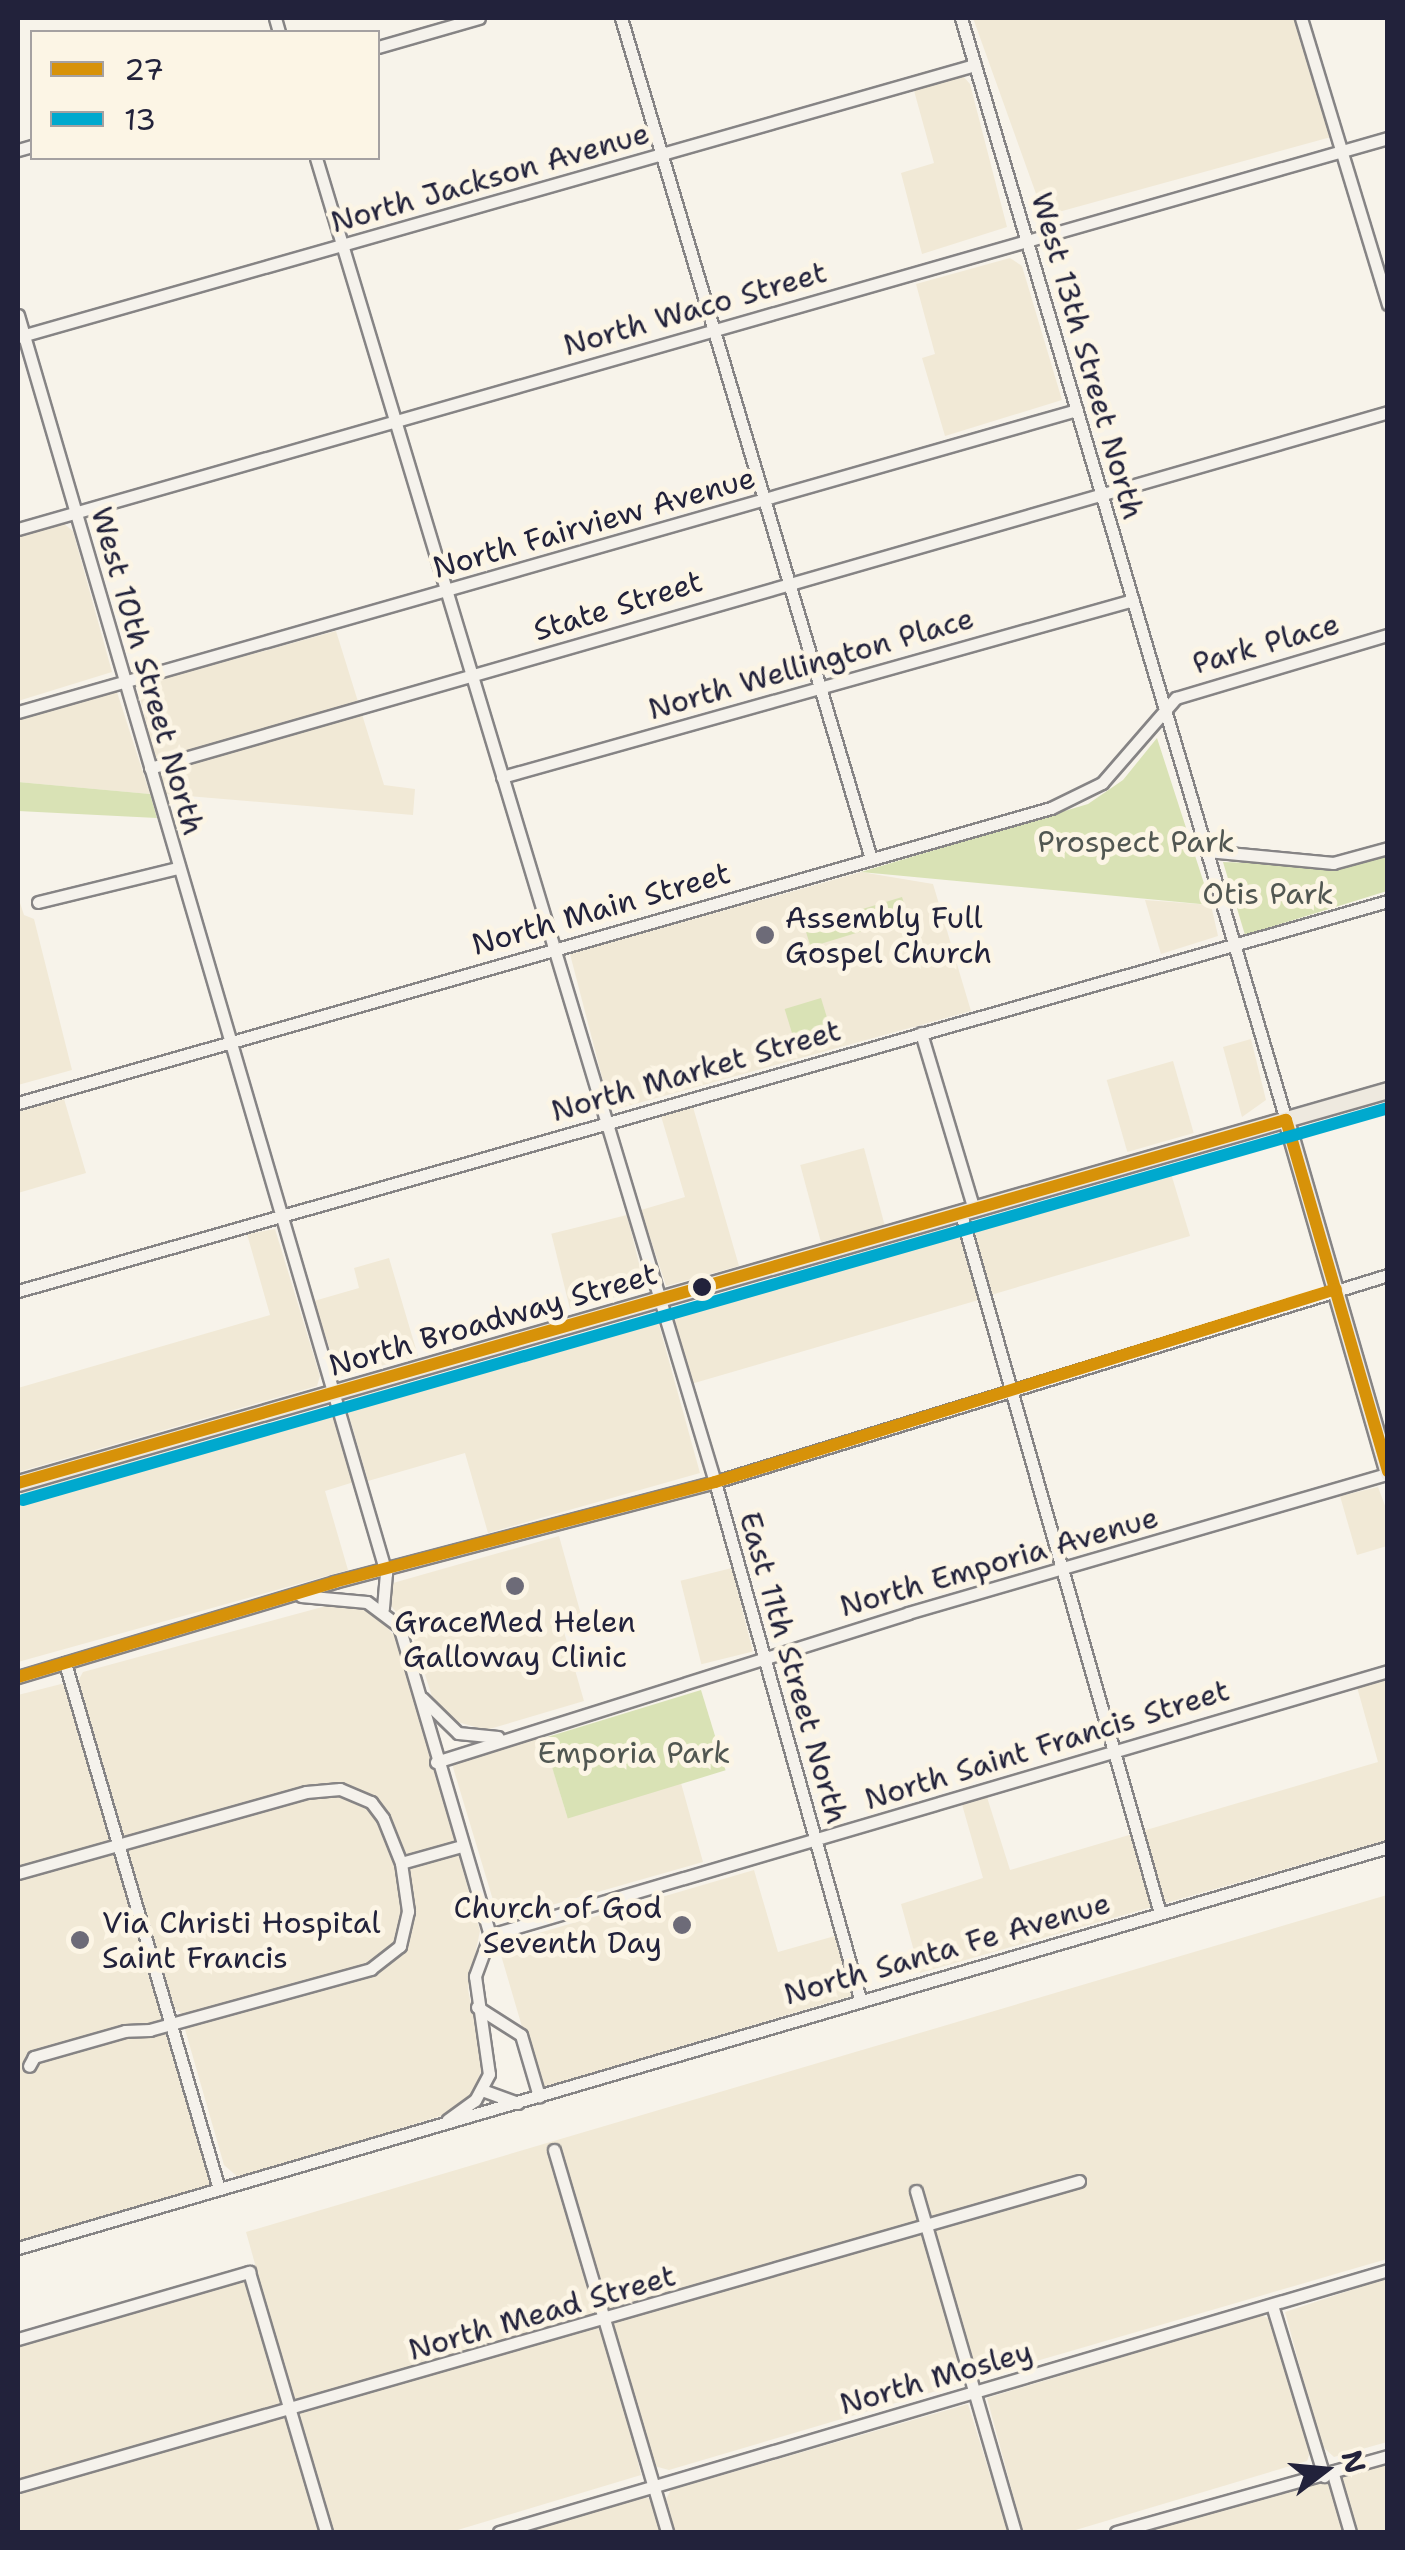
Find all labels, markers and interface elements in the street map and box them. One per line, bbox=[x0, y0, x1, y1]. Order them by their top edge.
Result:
legend bbox=[30, 30, 380, 160]
text: 27 bbox=[124, 49, 164, 90]
text: 13 bbox=[124, 99, 156, 140]
street label: North Jackson Avenue bbox=[327, 115, 653, 241]
street label: West 13th Street North bbox=[1023, 188, 1151, 524]
street label: North Waco Street bbox=[559, 254, 831, 364]
street label: North Fairview Avenue bbox=[429, 460, 759, 586]
street label: West 10th Street North bbox=[83, 503, 211, 839]
street label: State Street bbox=[529, 563, 707, 649]
street label: North Wellington Place bbox=[644, 600, 978, 728]
street label: Park Place bbox=[1188, 606, 1344, 682]
park label: Prospect Park bbox=[1037, 824, 1235, 860]
street label: North Main Street bbox=[468, 855, 734, 963]
park label: Otis Park bbox=[1202, 876, 1334, 912]
place label: Assembly Full Gospel Church bbox=[785, 900, 992, 970]
marker: Assembly Full Gospel Church bbox=[754, 924, 776, 946]
street label: North Market Street bbox=[547, 1012, 845, 1130]
street label: North Broadway Street bbox=[325, 1256, 661, 1384]
unlabelled marker bbox=[692, 1277, 712, 1297]
street label: North Emporia Avenue bbox=[836, 1499, 1162, 1625]
street label: East 11th Street North bbox=[731, 1508, 855, 1828]
marker: GraceMed Helen Galloway Clinic bbox=[502, 1573, 528, 1599]
place label: GraceMed Helen Galloway Clinic bbox=[394, 1604, 636, 1674]
street label: North Saint Francis Street bbox=[860, 1672, 1234, 1818]
park label: Emporia Park bbox=[537, 1735, 731, 1771]
street label: North Santa Fe Avenue bbox=[780, 1885, 1114, 2013]
place label: Church of God Seventh Day bbox=[453, 1890, 662, 1960]
place label: Via Christi Hospital Saint Francis bbox=[102, 1905, 380, 1976]
marker: Church of God Seventh Day bbox=[671, 1914, 693, 1936]
marker: Via Christi Hospital Saint Francis bbox=[67, 1927, 93, 1953]
street label: North Mead Street bbox=[404, 2258, 680, 2368]
street label: North Mosley bbox=[835, 2333, 1037, 2423]
north arrow bbox=[1275, 2420, 1375, 2520]
text: N bbox=[1333, 2446, 1375, 2478]

